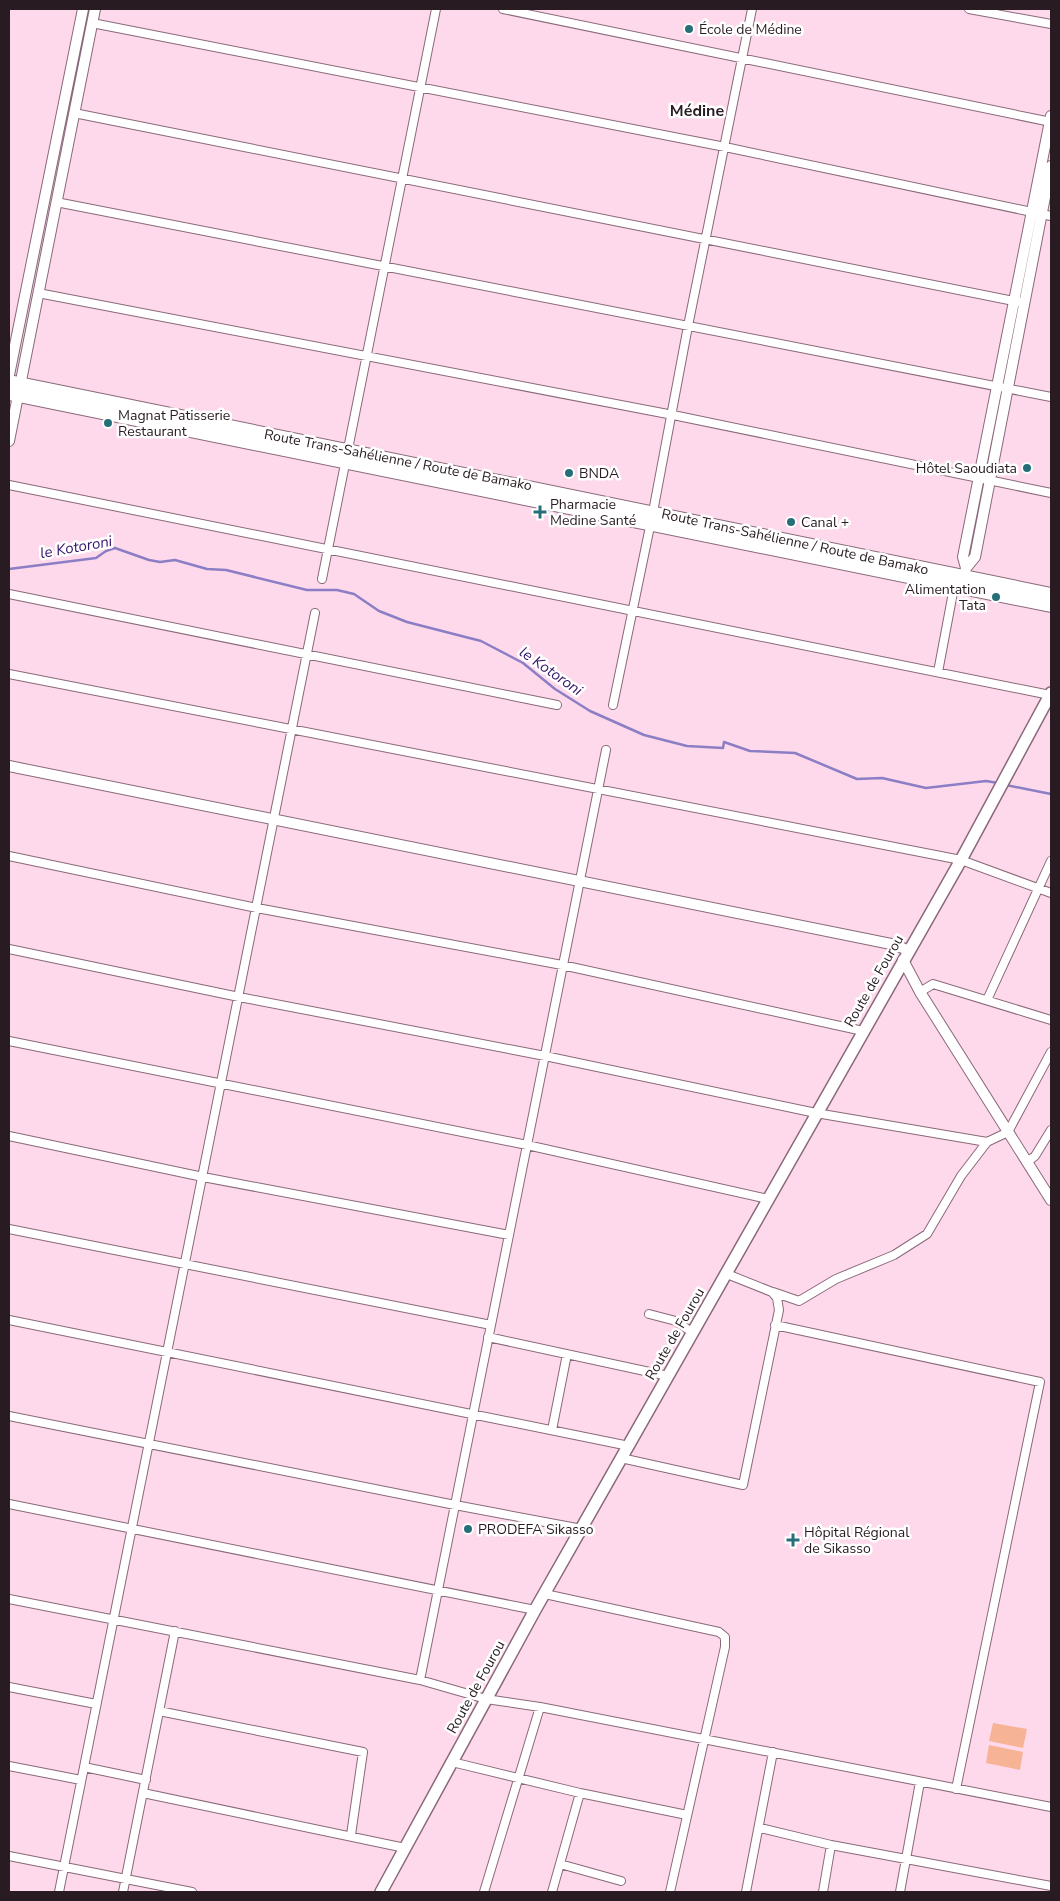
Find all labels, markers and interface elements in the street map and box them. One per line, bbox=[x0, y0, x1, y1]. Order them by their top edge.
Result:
place label: École de Médine bbox=[699, 20, 802, 39]
marker: École de Médine bbox=[683, 23, 695, 35]
district label: Médine bbox=[670, 100, 724, 122]
place label: Magnat Patisserie Restaurant bbox=[118, 406, 230, 441]
marker: Magnat Patisserie Restaurant bbox=[102, 417, 114, 429]
street label: Route Trans-Sahélienne / Route de Bamako bbox=[262, 425, 534, 495]
place label: Hôtel Saoudiata bbox=[916, 459, 1017, 478]
marker: Hôtel Saoudiata bbox=[1021, 462, 1033, 474]
place label: BNDA bbox=[579, 464, 619, 483]
marker: BNDA bbox=[563, 467, 575, 479]
place label: Pharmacie Medine Santé bbox=[550, 495, 636, 530]
street label: Route Trans-Sahélienne / Route de Bamako bbox=[660, 504, 930, 580]
marker: Pharmacie Medine Santé bbox=[534, 506, 546, 518]
place label: Canal + bbox=[801, 513, 849, 532]
marker: Canal + bbox=[785, 516, 797, 528]
water label: le Kotoroni bbox=[38, 531, 114, 563]
place label: Alimentation Tata bbox=[905, 580, 986, 615]
marker: Alimentation Tata bbox=[990, 591, 1002, 603]
water label: le Kotoroni bbox=[515, 642, 587, 700]
street label: Route de Fourou bbox=[840, 931, 908, 1031]
street label: Route de Fourou bbox=[641, 1284, 709, 1384]
place label: PRODEFA Sikasso bbox=[478, 1520, 594, 1539]
marker: PRODEFA Sikasso bbox=[462, 1523, 474, 1535]
place label: Hôpital Régional de Sikasso bbox=[804, 1523, 910, 1558]
marker: Hôpital Régional de Sikasso bbox=[786, 1533, 800, 1547]
street label: Route de Fourou bbox=[443, 1637, 509, 1737]

